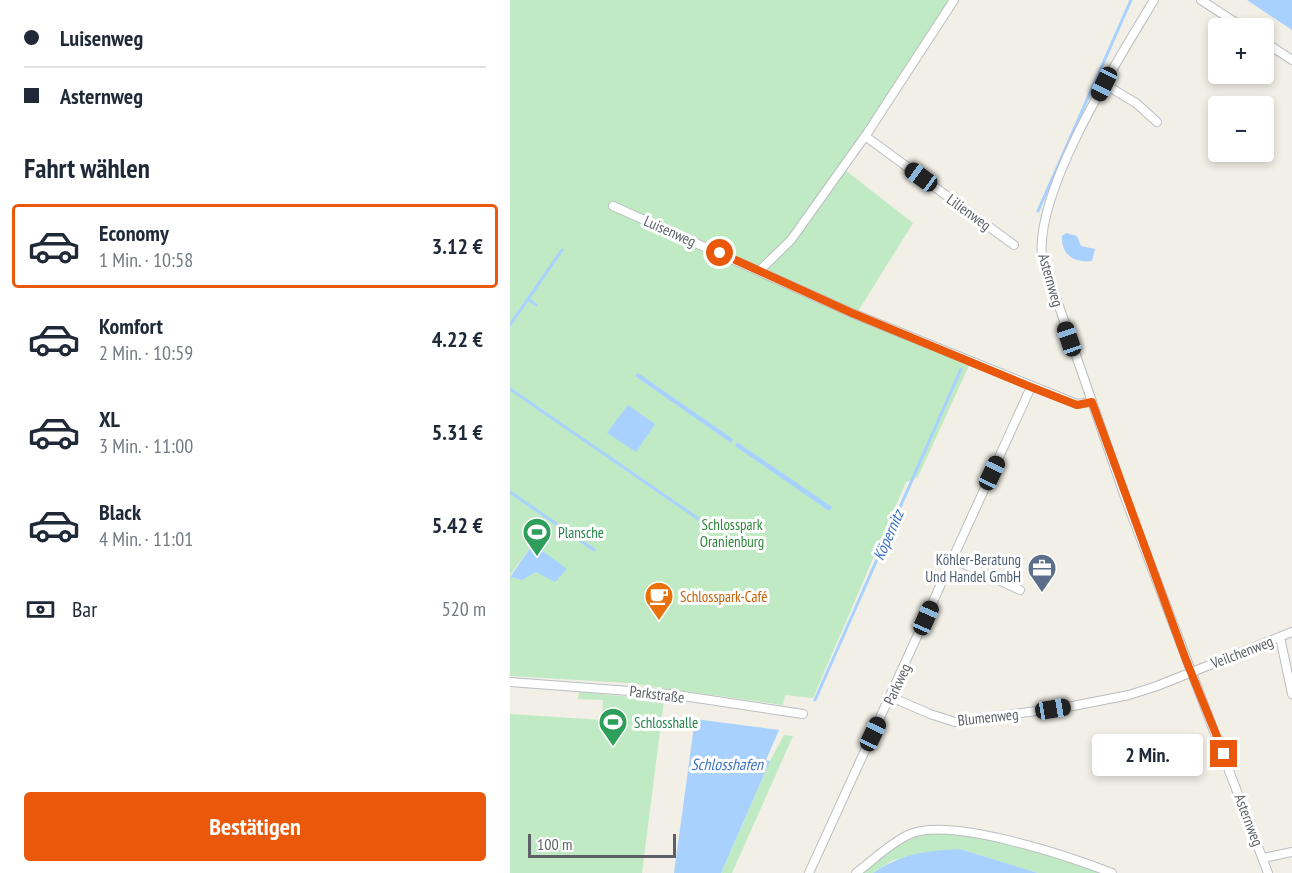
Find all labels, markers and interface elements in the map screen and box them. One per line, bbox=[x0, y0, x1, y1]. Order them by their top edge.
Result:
map controls bbox=[1208, 18, 1274, 162]
button: + bbox=[1208, 18, 1274, 84]
text: Luisenweg bbox=[60, 24, 143, 52]
car bbox=[1088, 64, 1120, 104]
text: Asternweg bbox=[60, 82, 143, 110]
button: − bbox=[1208, 96, 1274, 162]
text: Fahrt wählen bbox=[24, 151, 150, 185]
car bbox=[901, 159, 941, 195]
street label: Lilienweg bbox=[943, 190, 995, 234]
street label: Luisenweg bbox=[641, 211, 699, 251]
icon: car bbox=[27, 219, 81, 273]
text: Economy bbox=[99, 219, 169, 247]
text: 3.12 € bbox=[432, 232, 483, 260]
route start bbox=[706, 239, 733, 266]
text: 1 Min. · 10:58 bbox=[99, 247, 193, 273]
street label: Asternweg bbox=[1034, 251, 1068, 309]
icon: car bbox=[27, 312, 81, 366]
text: Komfort bbox=[99, 312, 163, 340]
car bbox=[1055, 319, 1083, 359]
text: 4.22 € bbox=[432, 325, 483, 353]
text: 2 Min. · 10:59 bbox=[99, 340, 193, 366]
icon: car bbox=[27, 405, 81, 459]
text: XL bbox=[99, 405, 120, 433]
text: 5.31 € bbox=[432, 418, 483, 446]
text: 3 Min. · 11:00 bbox=[99, 433, 193, 459]
car bbox=[976, 453, 1008, 493]
icon: car bbox=[27, 498, 81, 552]
text: Black bbox=[99, 498, 141, 526]
water label: Köpernitz bbox=[868, 505, 909, 563]
text: 5.42 € bbox=[432, 511, 483, 539]
park label: Schlosspark Oranienburg bbox=[700, 515, 764, 551]
sports icon: Plansche bbox=[521, 516, 553, 558]
place label: Plansche bbox=[558, 523, 604, 542]
text: 4 Min. · 11:01 bbox=[99, 526, 193, 552]
place label: Köhler-Beratung Und Handel GmbH bbox=[925, 550, 1021, 586]
office icon: Köhler-Beratung Und Handel GmbH bbox=[1026, 552, 1058, 594]
cafe icon: Schlosspark-Café bbox=[643, 580, 675, 622]
place label: Schlosspark-Café bbox=[680, 587, 767, 606]
icon: cash bbox=[24, 593, 57, 626]
text: Bar bbox=[72, 595, 97, 623]
text: 520 m bbox=[442, 596, 486, 622]
car bbox=[910, 598, 942, 638]
street label: Veilchenweg bbox=[1207, 631, 1276, 673]
street label: Parkweg bbox=[879, 660, 915, 708]
street label: Parkstraße bbox=[628, 681, 686, 707]
car bbox=[1034, 697, 1072, 721]
street label: Blumenweg bbox=[957, 704, 1019, 730]
sports icon: Schlosshalle bbox=[597, 706, 629, 748]
place label: Schlosshalle bbox=[634, 713, 698, 732]
car bbox=[857, 714, 889, 754]
callout: 2 Min. bbox=[1092, 733, 1203, 775]
route end bbox=[1210, 740, 1237, 767]
text: 2 Min. bbox=[1125, 742, 1170, 768]
water label: Schlosshafen bbox=[691, 754, 764, 774]
street label: Asternweg bbox=[1230, 791, 1268, 849]
button: Bestätigen bbox=[24, 792, 486, 861]
scale bar bbox=[528, 831, 676, 858]
text: 100 m bbox=[537, 834, 572, 854]

